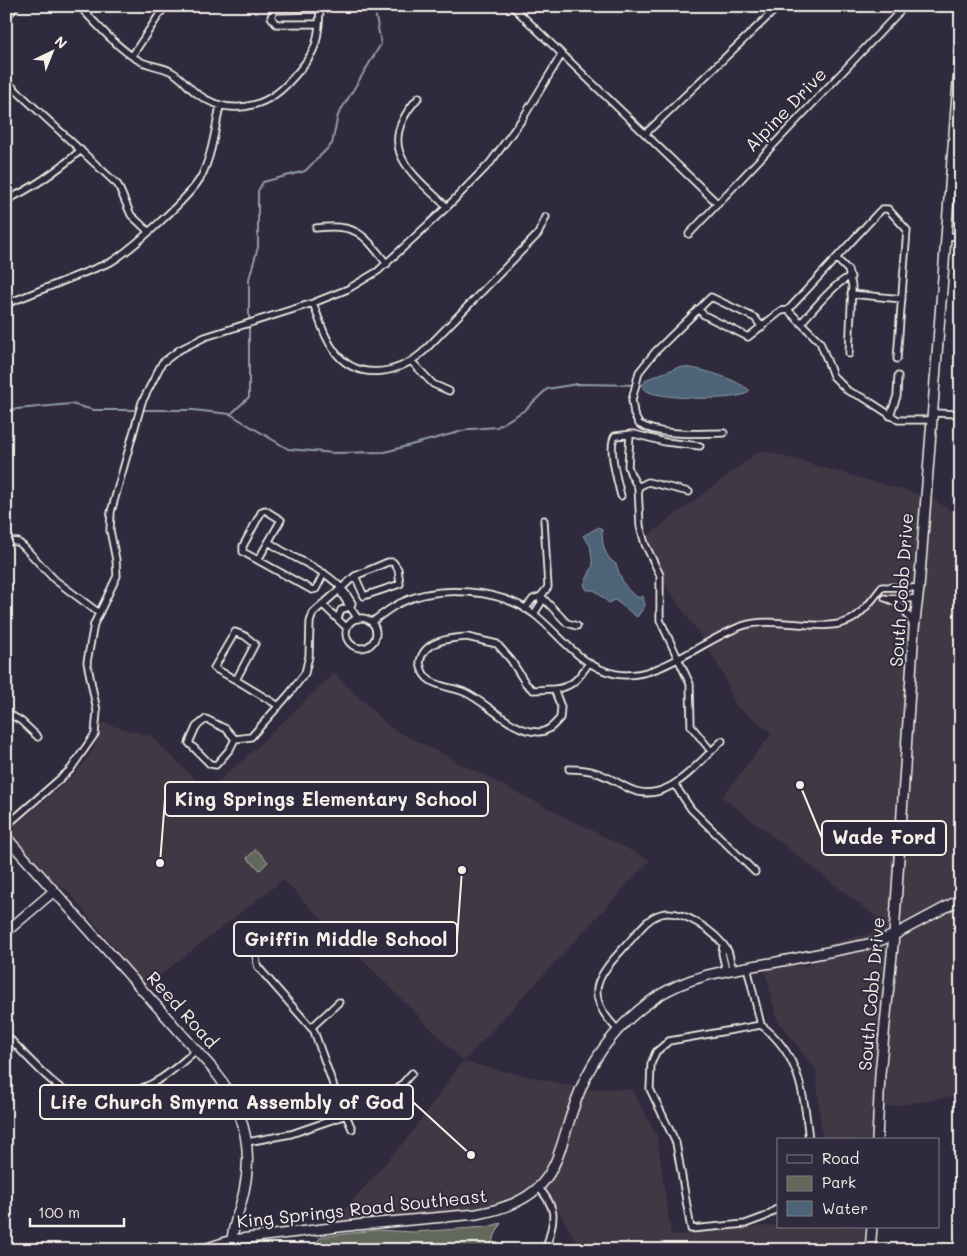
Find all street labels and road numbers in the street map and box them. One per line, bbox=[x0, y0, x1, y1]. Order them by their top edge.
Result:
street label: Alpine Drive bbox=[739, 62, 831, 157]
street label: South Cobb Drive bbox=[884, 512, 918, 668]
street label: South Cobb Drive bbox=[852, 916, 890, 1072]
street label: Reed Road bbox=[142, 966, 224, 1053]
street label: King Springs Road Southeast bbox=[235, 1183, 488, 1233]

